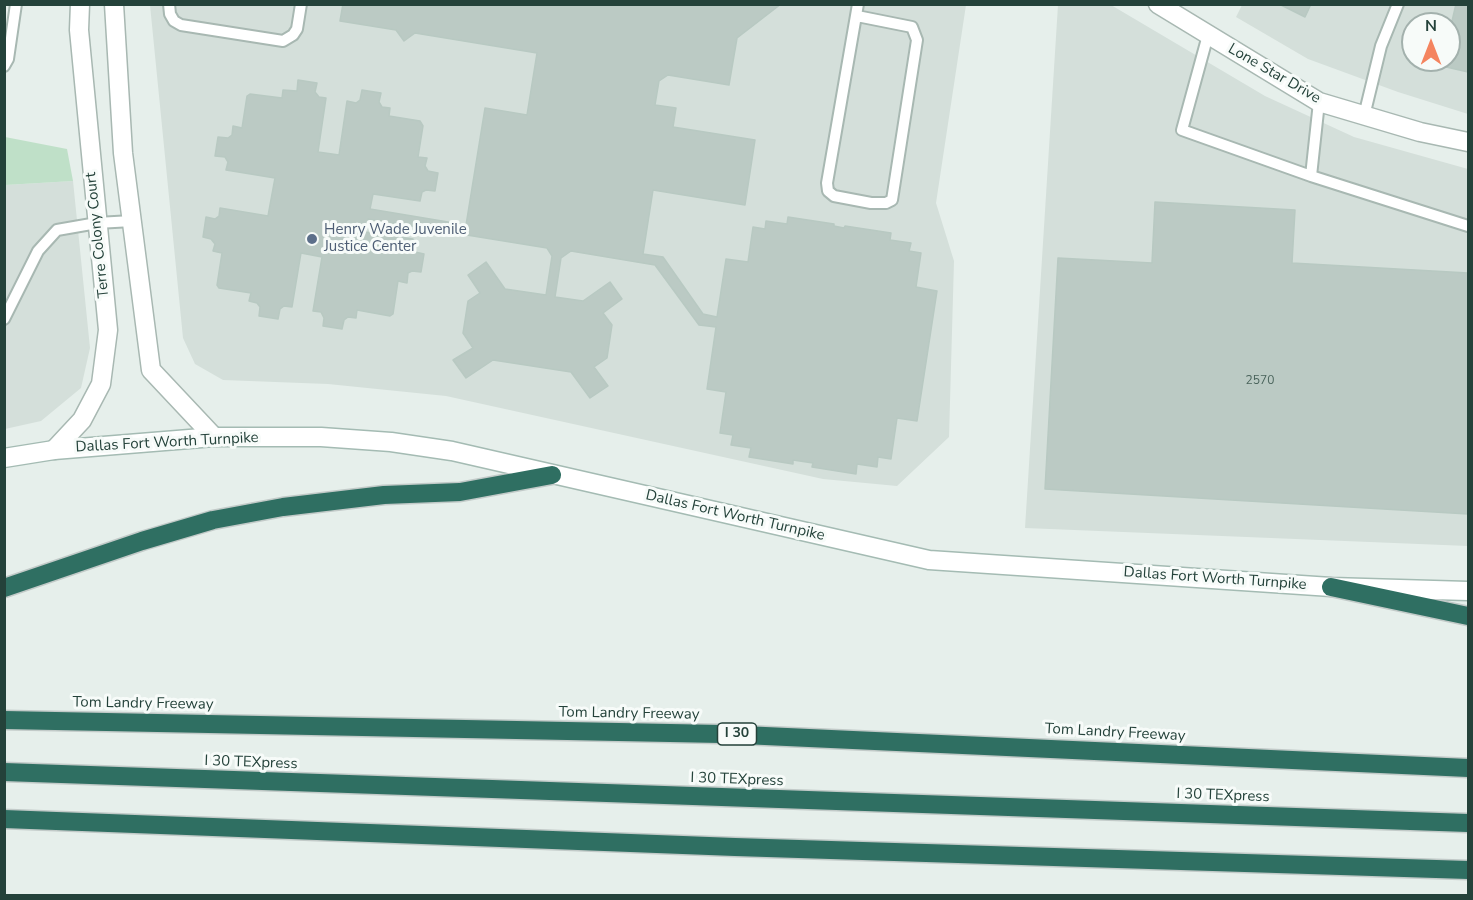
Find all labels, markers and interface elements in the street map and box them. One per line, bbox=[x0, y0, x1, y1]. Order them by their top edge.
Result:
north arrow bbox=[1401, 12, 1461, 72]
text: N bbox=[1425, 15, 1437, 37]
street label: Lone Star Drive bbox=[1224, 40, 1324, 108]
street label: Terre Colony Court bbox=[82, 171, 114, 299]
place label: Henry Wade Juvenile Justice Center bbox=[324, 221, 467, 256]
marker: Henry Wade Juvenile Justice Center bbox=[305, 232, 319, 246]
house number: 2570 bbox=[1246, 374, 1274, 388]
street label: Dallas Fort Worth Turnpike bbox=[75, 429, 259, 457]
street label: Dallas Fort Worth Turnpike bbox=[644, 487, 826, 545]
street label: Dallas Fort Worth Turnpike bbox=[1123, 564, 1307, 594]
street label: Tom Landry Freeway bbox=[72, 694, 214, 714]
street label: Tom Landry Freeway bbox=[558, 704, 700, 724]
street label: Tom Landry Freeway bbox=[1044, 720, 1186, 746]
road number: I 30 bbox=[718, 723, 756, 745]
street label: I 30 TEXpress bbox=[204, 752, 298, 774]
street label: I 30 TEXpress bbox=[690, 769, 784, 791]
street label: I 30 TEXpress bbox=[1176, 785, 1270, 807]

